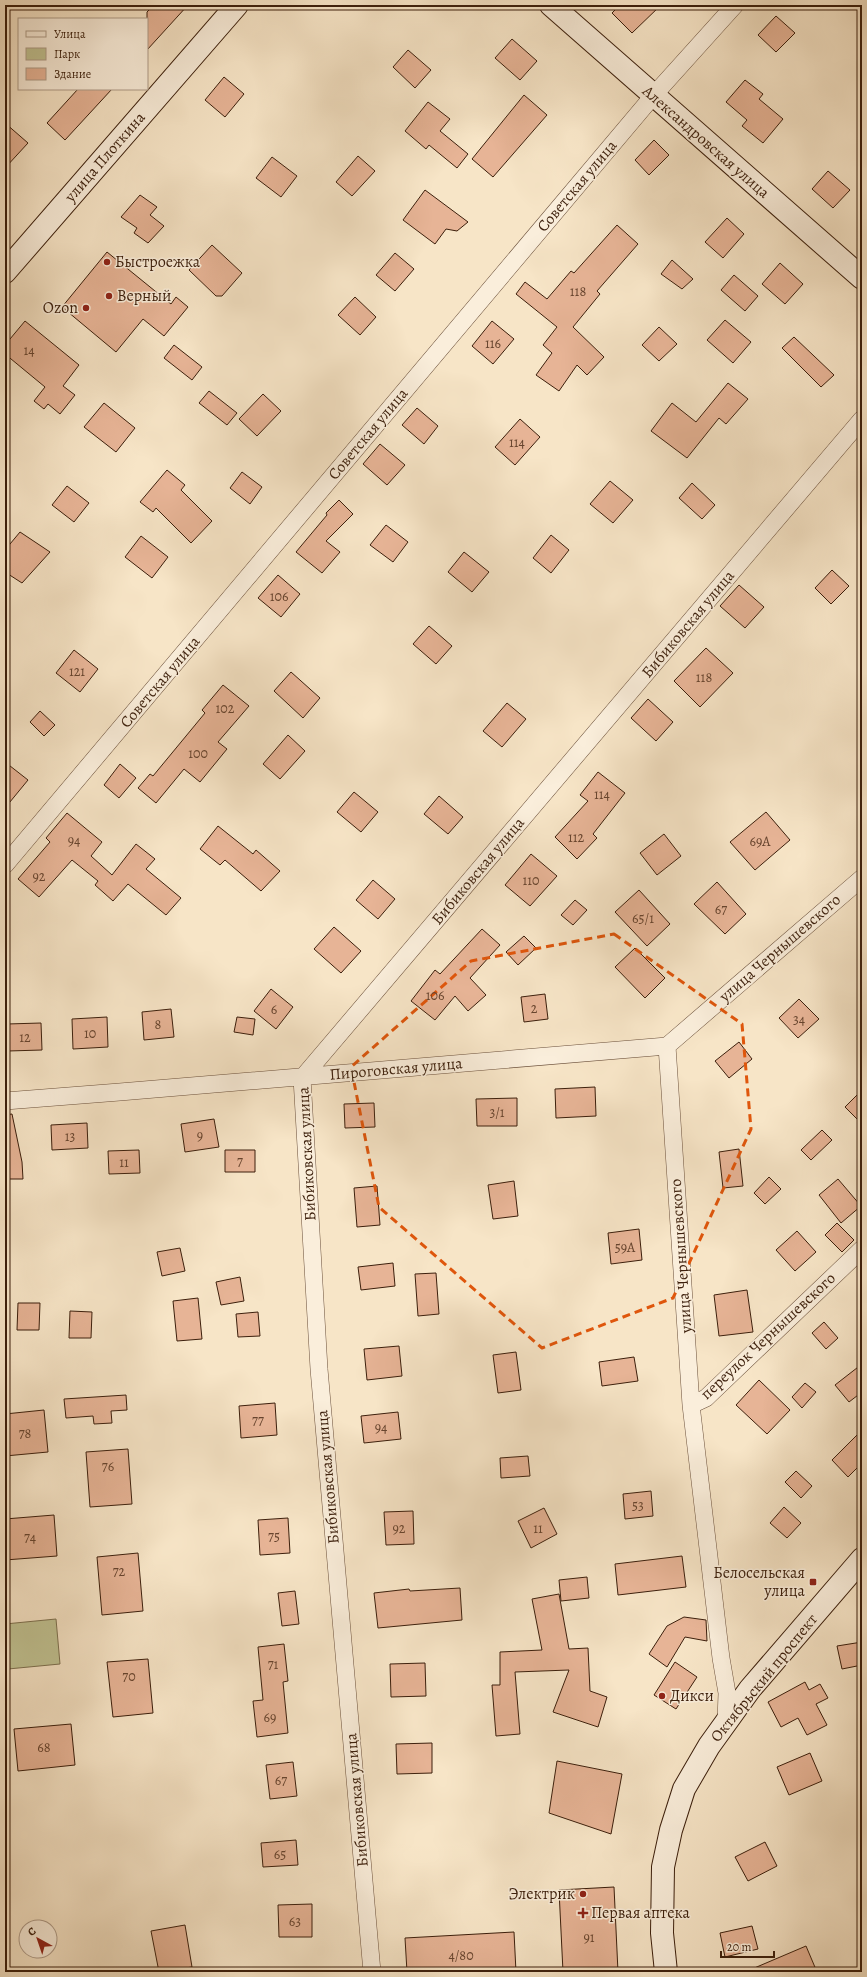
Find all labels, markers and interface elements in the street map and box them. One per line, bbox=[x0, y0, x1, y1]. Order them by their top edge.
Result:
legend bbox=[18, 18, 148, 90]
text: Улица bbox=[54, 26, 86, 42]
text: Парк bbox=[54, 46, 80, 62]
text: Здание bbox=[54, 66, 91, 82]
street label: Александровская улица bbox=[637, 80, 775, 204]
street label: улица Плоткина bbox=[59, 107, 151, 208]
street label: Советская улица bbox=[532, 135, 622, 237]
place label: Быстроежка bbox=[115, 251, 201, 273]
marker: Быстроежка bbox=[102, 257, 112, 267]
house number: 118 bbox=[570, 282, 586, 301]
place label: Верный bbox=[117, 285, 171, 307]
marker: Верный bbox=[104, 291, 114, 301]
place label: Ozon bbox=[43, 297, 78, 319]
marker: Ozon bbox=[81, 303, 91, 313]
house number: 116 bbox=[485, 334, 501, 353]
house number: 14 bbox=[23, 341, 35, 360]
street label: Советская улица bbox=[323, 383, 413, 485]
house number: 114 bbox=[509, 433, 525, 452]
street label: Бибиковская улица bbox=[636, 565, 740, 683]
house number: 106 bbox=[270, 587, 288, 606]
street label: Советская улица bbox=[115, 631, 205, 733]
house number: 121 bbox=[69, 662, 85, 681]
house number: 118 bbox=[696, 668, 712, 687]
house number: 102 bbox=[216, 699, 235, 718]
house number: 100 bbox=[188, 744, 208, 763]
house number: 114 bbox=[594, 785, 610, 804]
street label: Бибиковская улица bbox=[426, 812, 530, 930]
house number: 112 bbox=[568, 828, 584, 847]
house number: 94 bbox=[68, 831, 80, 850]
house number: 69А bbox=[749, 832, 771, 851]
house number: 92 bbox=[32, 867, 46, 886]
house number: 110 bbox=[522, 871, 540, 890]
street label: улица Чернышевского bbox=[714, 889, 846, 1008]
house number: 67 bbox=[715, 900, 727, 919]
house number: 65/1 bbox=[632, 909, 654, 928]
house number: 106 bbox=[426, 986, 444, 1005]
house number: 2 bbox=[531, 999, 538, 1018]
house number: 6 bbox=[271, 1000, 277, 1019]
house number: 34 bbox=[793, 1010, 805, 1029]
house number: 8 bbox=[155, 1015, 162, 1034]
house number: 10 bbox=[84, 1024, 96, 1043]
house number: 12 bbox=[19, 1028, 31, 1047]
street label: Пироговская улица bbox=[329, 1052, 464, 1086]
street label: Бибиковская улица bbox=[292, 1086, 322, 1222]
house number: 3/1 bbox=[489, 1103, 505, 1122]
house number: 9 bbox=[197, 1126, 203, 1145]
house number: 13 bbox=[65, 1127, 75, 1146]
house number: 7 bbox=[237, 1152, 243, 1171]
house number: 11 bbox=[119, 1153, 129, 1172]
street label: улица Чернышевского bbox=[665, 1178, 697, 1335]
house number: 59А bbox=[615, 1238, 636, 1257]
street label: переулок Чернышевского bbox=[696, 1267, 840, 1405]
street label: Бибиковская улица bbox=[311, 1408, 345, 1545]
house number: 77 bbox=[252, 1411, 264, 1430]
house number: 94 bbox=[375, 1418, 387, 1437]
house number: 78 bbox=[19, 1424, 32, 1443]
house number: 76 bbox=[102, 1457, 114, 1476]
house number: 53 bbox=[632, 1496, 644, 1515]
house number: 92 bbox=[392, 1519, 406, 1538]
house number: 11 bbox=[533, 1519, 543, 1538]
house number: 75 bbox=[268, 1527, 280, 1546]
house number: 74 bbox=[24, 1528, 36, 1547]
house number: 72 bbox=[113, 1562, 126, 1581]
place label: Белосельская улица bbox=[713, 1562, 806, 1602]
marker: Белосельская улица bbox=[808, 1577, 818, 1587]
street label: Октябрьский проспект bbox=[705, 1609, 823, 1747]
house number: 71 bbox=[268, 1655, 279, 1674]
house number: 70 bbox=[122, 1667, 136, 1686]
place label: Дикси bbox=[670, 1685, 714, 1707]
marker: Дикси bbox=[657, 1691, 667, 1701]
house number: 69 bbox=[264, 1708, 276, 1727]
street label: Бибиковская улица bbox=[340, 1731, 374, 1868]
house number: 68 bbox=[37, 1738, 51, 1757]
house number: 67 bbox=[275, 1771, 287, 1790]
house number: 65 bbox=[274, 1845, 286, 1864]
place label: Электрик bbox=[508, 1883, 575, 1905]
marker: Электрик bbox=[578, 1889, 588, 1899]
place label: Первая аптека bbox=[591, 1902, 690, 1924]
marker: Первая аптека bbox=[578, 1908, 588, 1918]
house number: 63 bbox=[289, 1912, 301, 1931]
north arrow bbox=[18, 1919, 58, 1959]
text: С bbox=[24, 1924, 39, 1940]
house number: 91 bbox=[583, 1928, 595, 1947]
scale bar bbox=[721, 1933, 774, 1959]
text: 20 m bbox=[727, 1939, 751, 1955]
house number: 4/80 bbox=[448, 1946, 474, 1965]

